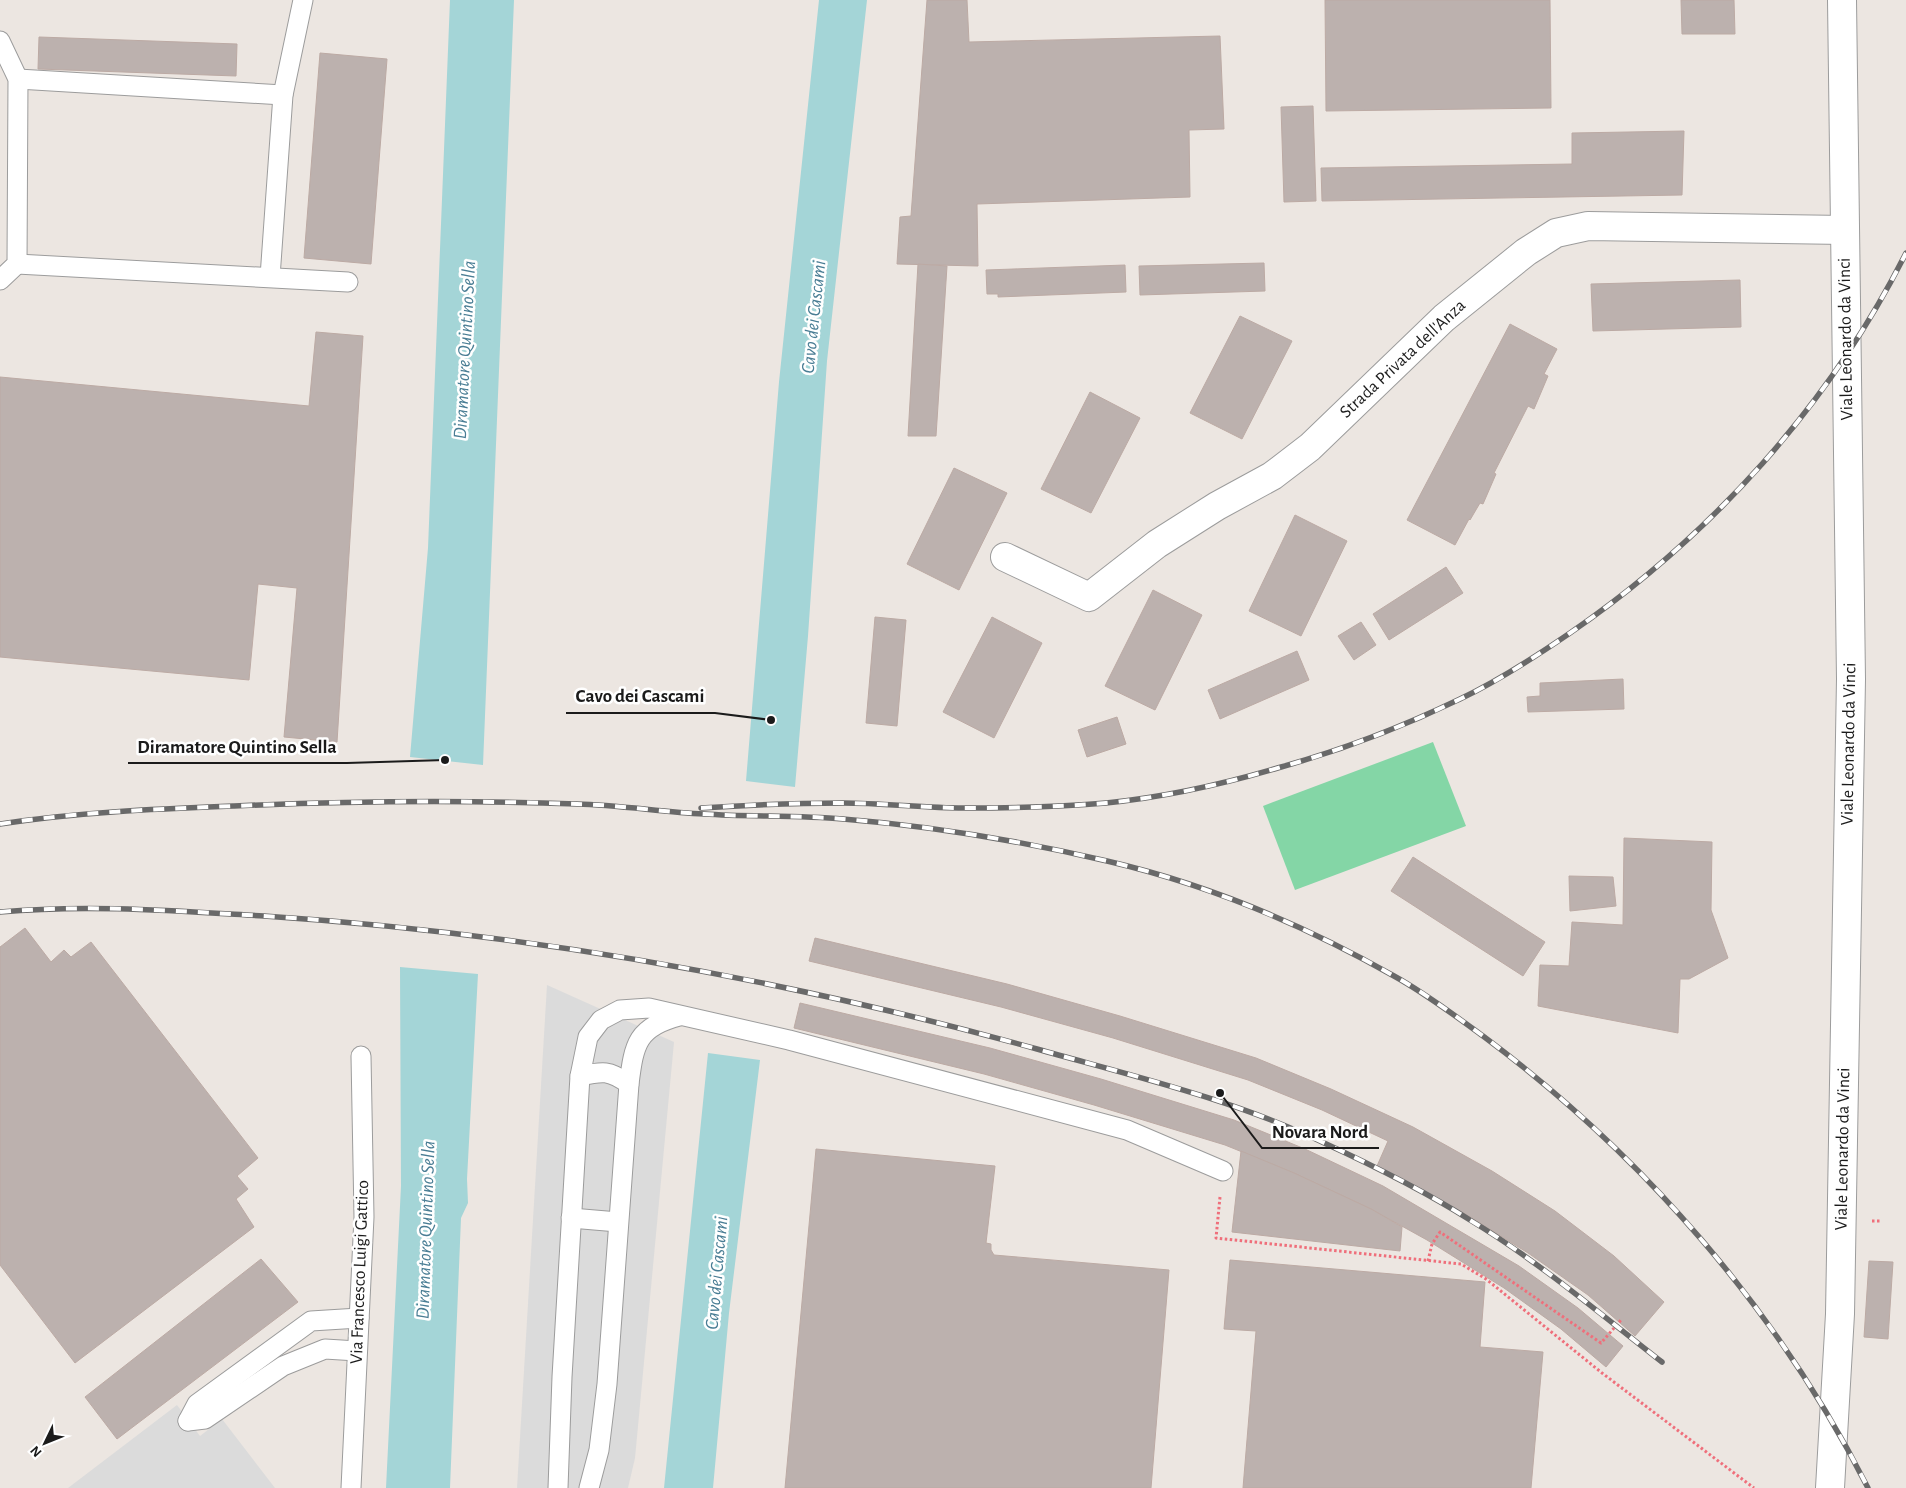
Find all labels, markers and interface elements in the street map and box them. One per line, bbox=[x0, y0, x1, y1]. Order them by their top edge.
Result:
street label: Viale Leonardo da Vinci bbox=[1836, 257, 1856, 421]
water label: Cavo dei Cascami bbox=[799, 259, 829, 375]
water label: Diramatore Quintino Sella bbox=[451, 260, 479, 440]
street label: Strada Privata dell'Anza bbox=[1337, 296, 1469, 422]
street label: Viale Leonardo da Vinci bbox=[1839, 662, 1859, 826]
callout: Cavo dei Cascami bbox=[566, 679, 715, 713]
text: Cavo dei Cascami bbox=[576, 687, 704, 706]
callout: Diramatore Quintino Sella bbox=[128, 729, 347, 763]
text: Diramatore Quintino Sella bbox=[137, 738, 337, 757]
street label: Viale Leonardo da Vinci bbox=[1833, 1067, 1853, 1231]
callout: Novara Nord bbox=[1262, 1114, 1379, 1148]
text: Novara Nord bbox=[1272, 1123, 1368, 1142]
water label: Diramatore Quintino Sella bbox=[413, 1140, 439, 1320]
street label: Via Francesco Luigi Gattico bbox=[348, 1179, 372, 1364]
water label: Cavo dei Cascami bbox=[703, 1216, 731, 1330]
north arrow bbox=[20, 1418, 70, 1468]
text: N bbox=[28, 1443, 45, 1460]

